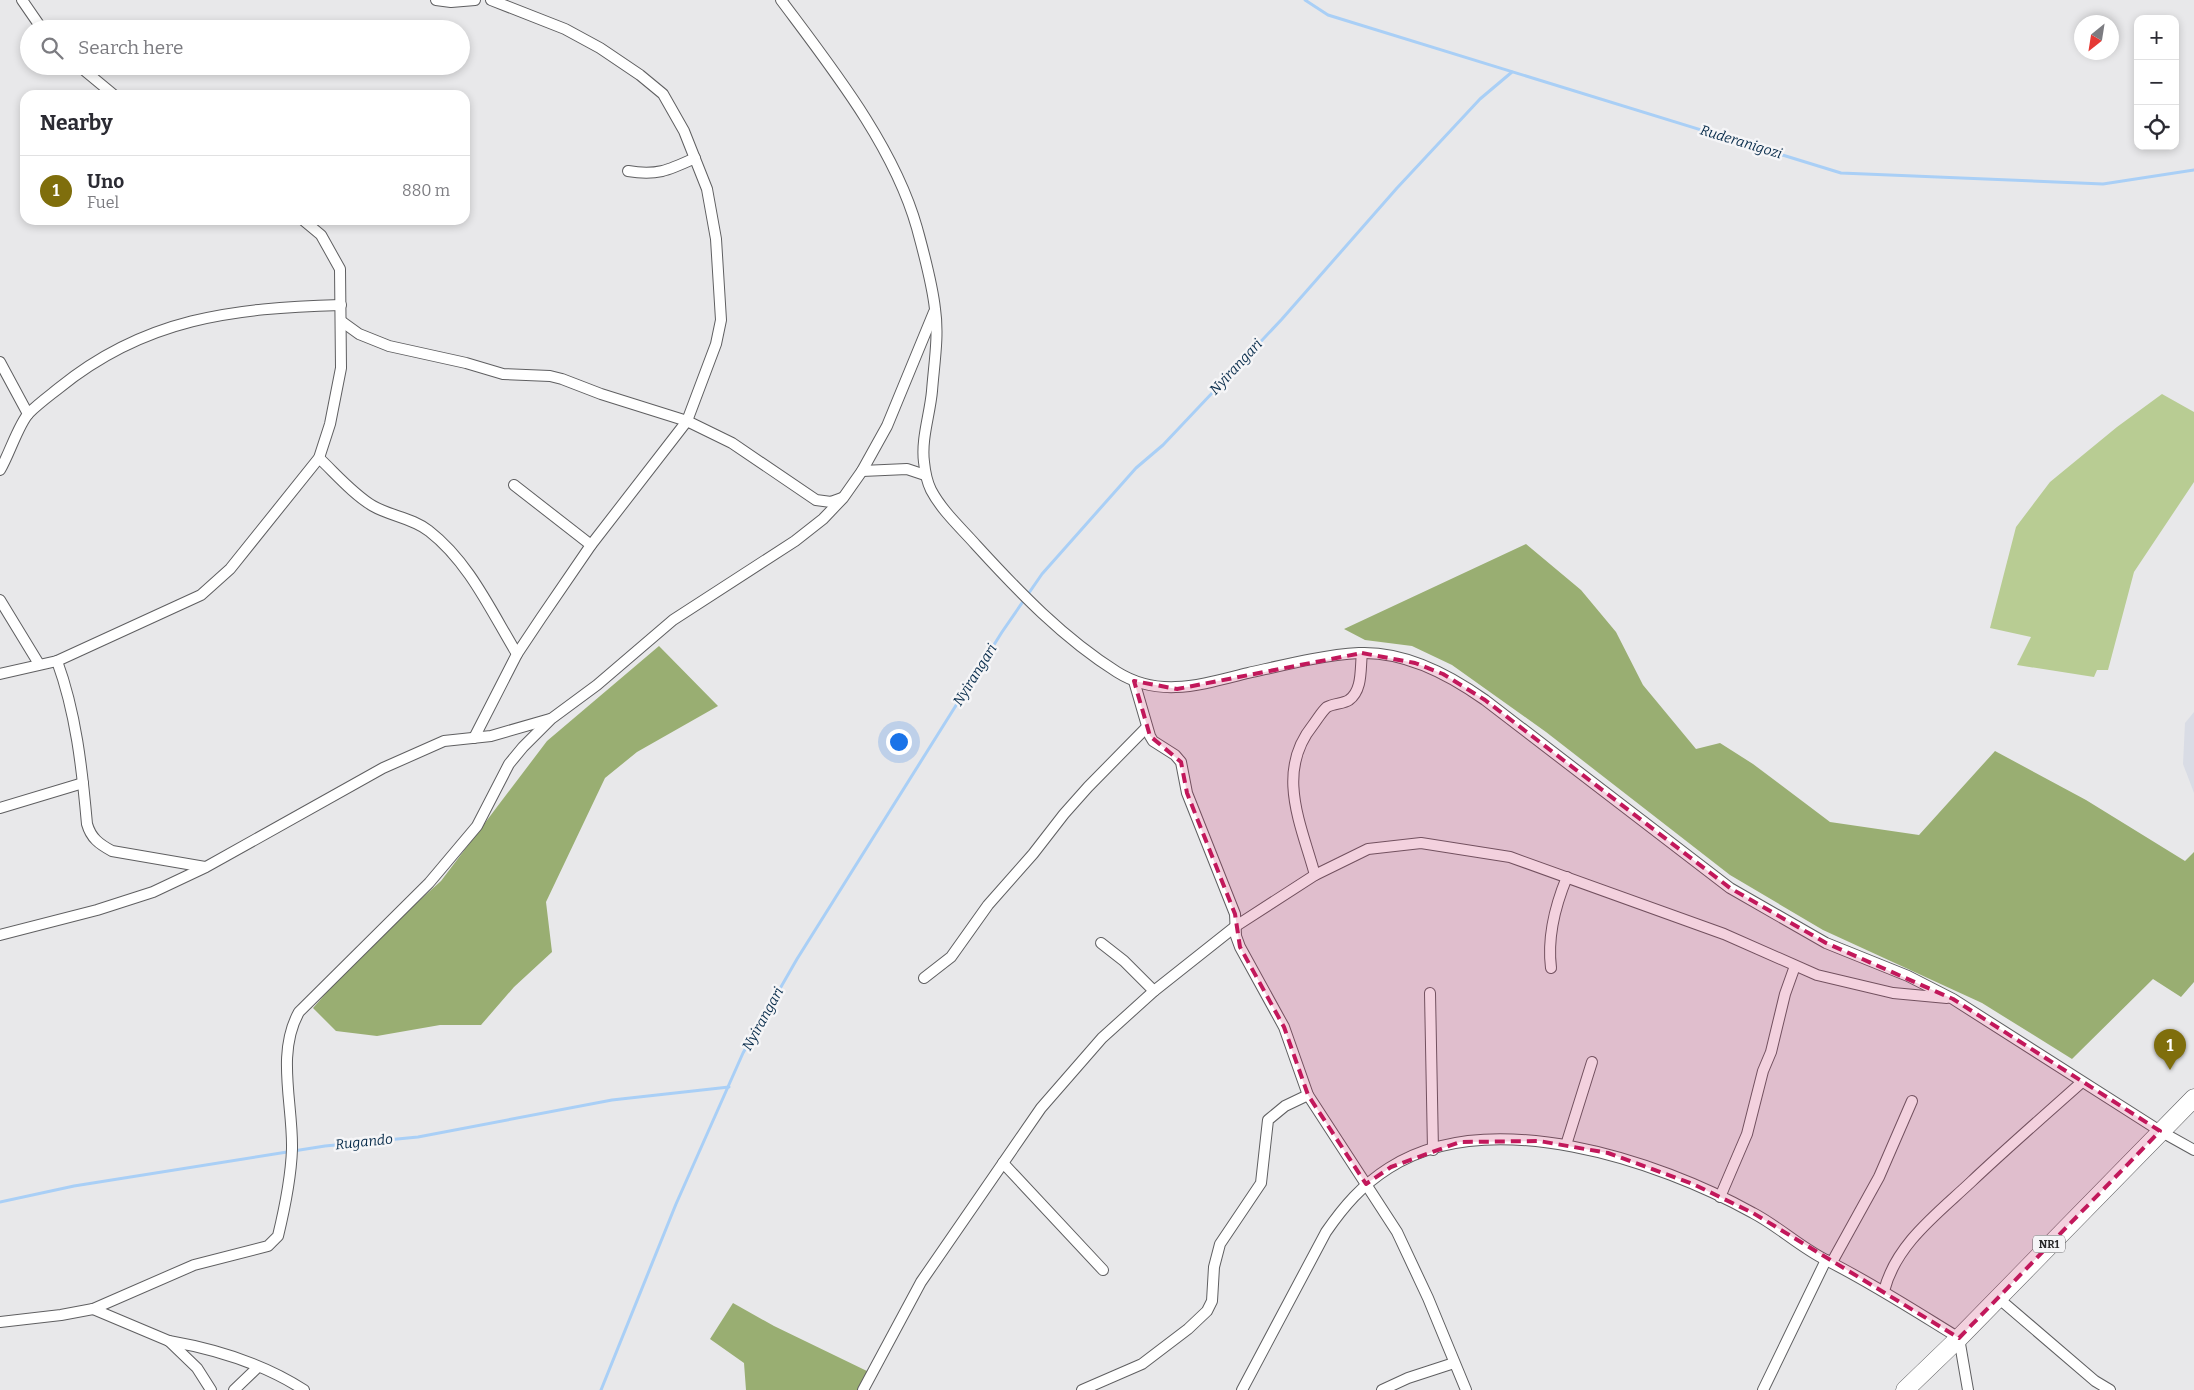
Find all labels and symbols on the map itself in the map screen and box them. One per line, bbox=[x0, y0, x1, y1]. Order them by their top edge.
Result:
north arrow bbox=[2074, 15, 2119, 60]
water label: Ruderanigozi bbox=[1698, 121, 1784, 163]
water label: Nyirangari bbox=[1206, 336, 1266, 398]
water label: Nyirangari bbox=[949, 641, 1001, 709]
your location bbox=[886, 729, 912, 755]
water label: Nyirangari bbox=[739, 984, 787, 1054]
pin: 1 bbox=[2154, 1029, 2186, 1070]
water label: Rugando bbox=[334, 1131, 394, 1153]
road number: NR1 bbox=[2033, 1236, 2065, 1252]

